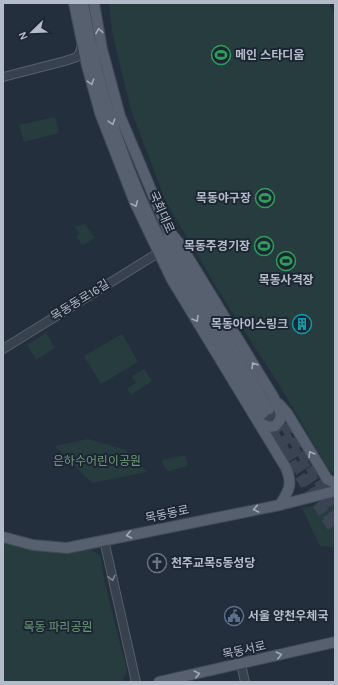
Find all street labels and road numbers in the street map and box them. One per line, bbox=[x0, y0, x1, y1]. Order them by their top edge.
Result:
street label: 국회대로 bbox=[147, 189, 177, 235]
street label: 목동동로16길 bbox=[48, 277, 112, 323]
street label: 목동동로 bbox=[144, 503, 190, 525]
street label: 목동서로 bbox=[221, 638, 267, 662]

